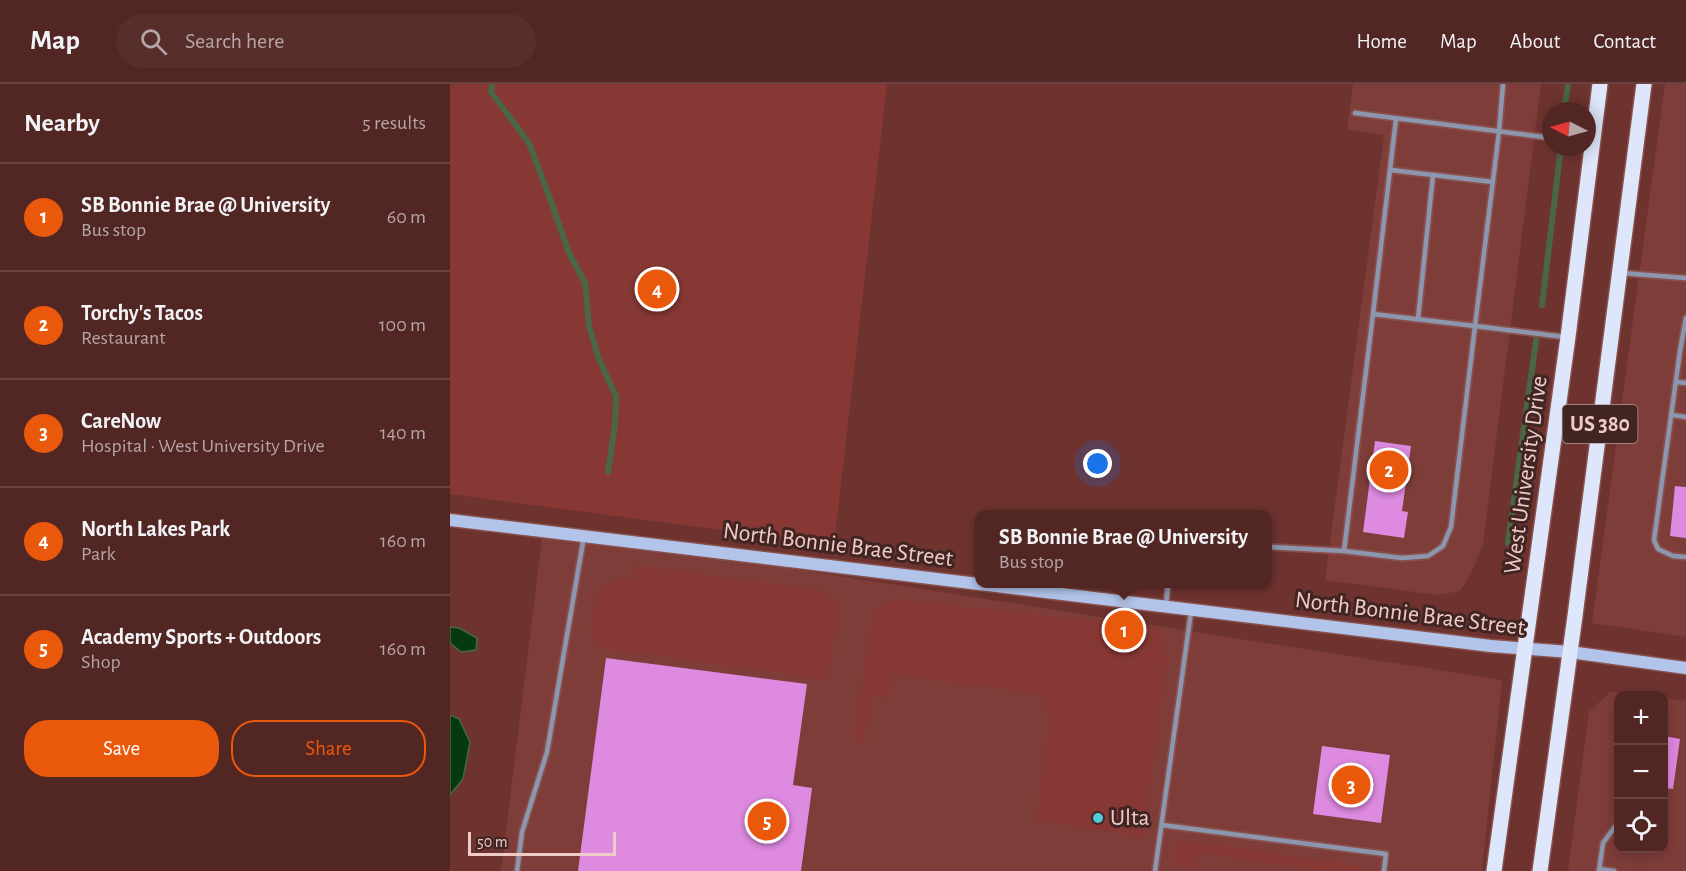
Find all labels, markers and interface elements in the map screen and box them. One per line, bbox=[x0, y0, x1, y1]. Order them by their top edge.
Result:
search box bbox=[116, 14, 536, 68]
icon: search bbox=[137, 25, 170, 58]
text: Map bbox=[30, 27, 80, 55]
text: Search here bbox=[185, 30, 284, 52]
text: Home bbox=[1356, 31, 1407, 52]
text: Map bbox=[1440, 31, 1477, 52]
text: About bbox=[1510, 31, 1560, 52]
text: Contact bbox=[1593, 31, 1656, 52]
north arrow bbox=[1542, 102, 1596, 156]
text: Nearby bbox=[24, 110, 100, 136]
text: 5 results bbox=[362, 113, 426, 133]
text: SB Bonnie Brae @ University bbox=[81, 194, 330, 216]
text: 1 bbox=[40, 207, 47, 227]
text: 60 m bbox=[387, 207, 426, 227]
text: Bus stop bbox=[81, 220, 146, 240]
pin: 4 bbox=[638, 266, 676, 312]
text: Torchy's Tacos bbox=[81, 302, 203, 324]
text: 2 bbox=[39, 315, 48, 335]
text: 100 m bbox=[379, 315, 426, 335]
text: Restaurant bbox=[81, 328, 166, 348]
street label: West University Drive bbox=[1500, 374, 1552, 576]
road number: US 380 bbox=[1562, 405, 1638, 443]
text: CareNow bbox=[81, 410, 161, 432]
text: 3 bbox=[39, 423, 48, 443]
text: 140 m bbox=[380, 423, 426, 443]
text: Hospital · West University Drive bbox=[81, 436, 325, 456]
pin: 2 bbox=[1370, 448, 1408, 492]
your location bbox=[1083, 449, 1112, 478]
popup bbox=[975, 510, 1272, 588]
text: North Lakes Park bbox=[81, 518, 230, 540]
street label: North Bonnie Brae Street bbox=[722, 519, 955, 571]
text: SB Bonnie Brae @ University bbox=[999, 526, 1248, 548]
text: 4 bbox=[38, 531, 49, 551]
text: 160 m bbox=[380, 531, 426, 551]
text: Park bbox=[81, 544, 116, 564]
text: Bus stop bbox=[999, 552, 1064, 572]
street label: North Bonnie Brae Street bbox=[1294, 588, 1527, 640]
pin: 1 bbox=[1104, 608, 1144, 652]
text: Academy Sports + Outdoors bbox=[81, 626, 321, 648]
text: 5 bbox=[39, 639, 48, 659]
text: 160 m bbox=[380, 639, 426, 659]
text: Shop bbox=[81, 652, 121, 672]
map controls bbox=[1614, 691, 1668, 853]
button: + bbox=[1614, 691, 1668, 745]
button: Save bbox=[24, 720, 219, 777]
button: Share bbox=[231, 720, 426, 777]
button: − bbox=[1614, 745, 1668, 799]
pin: 3 bbox=[1332, 762, 1370, 808]
pin: 5 bbox=[748, 798, 786, 844]
button: locate bbox=[1614, 799, 1668, 853]
place label: Ulta bbox=[1110, 806, 1150, 830]
marker: Ulta bbox=[1091, 811, 1105, 825]
scale bar bbox=[468, 829, 616, 856]
text: 50 m bbox=[477, 834, 508, 850]

